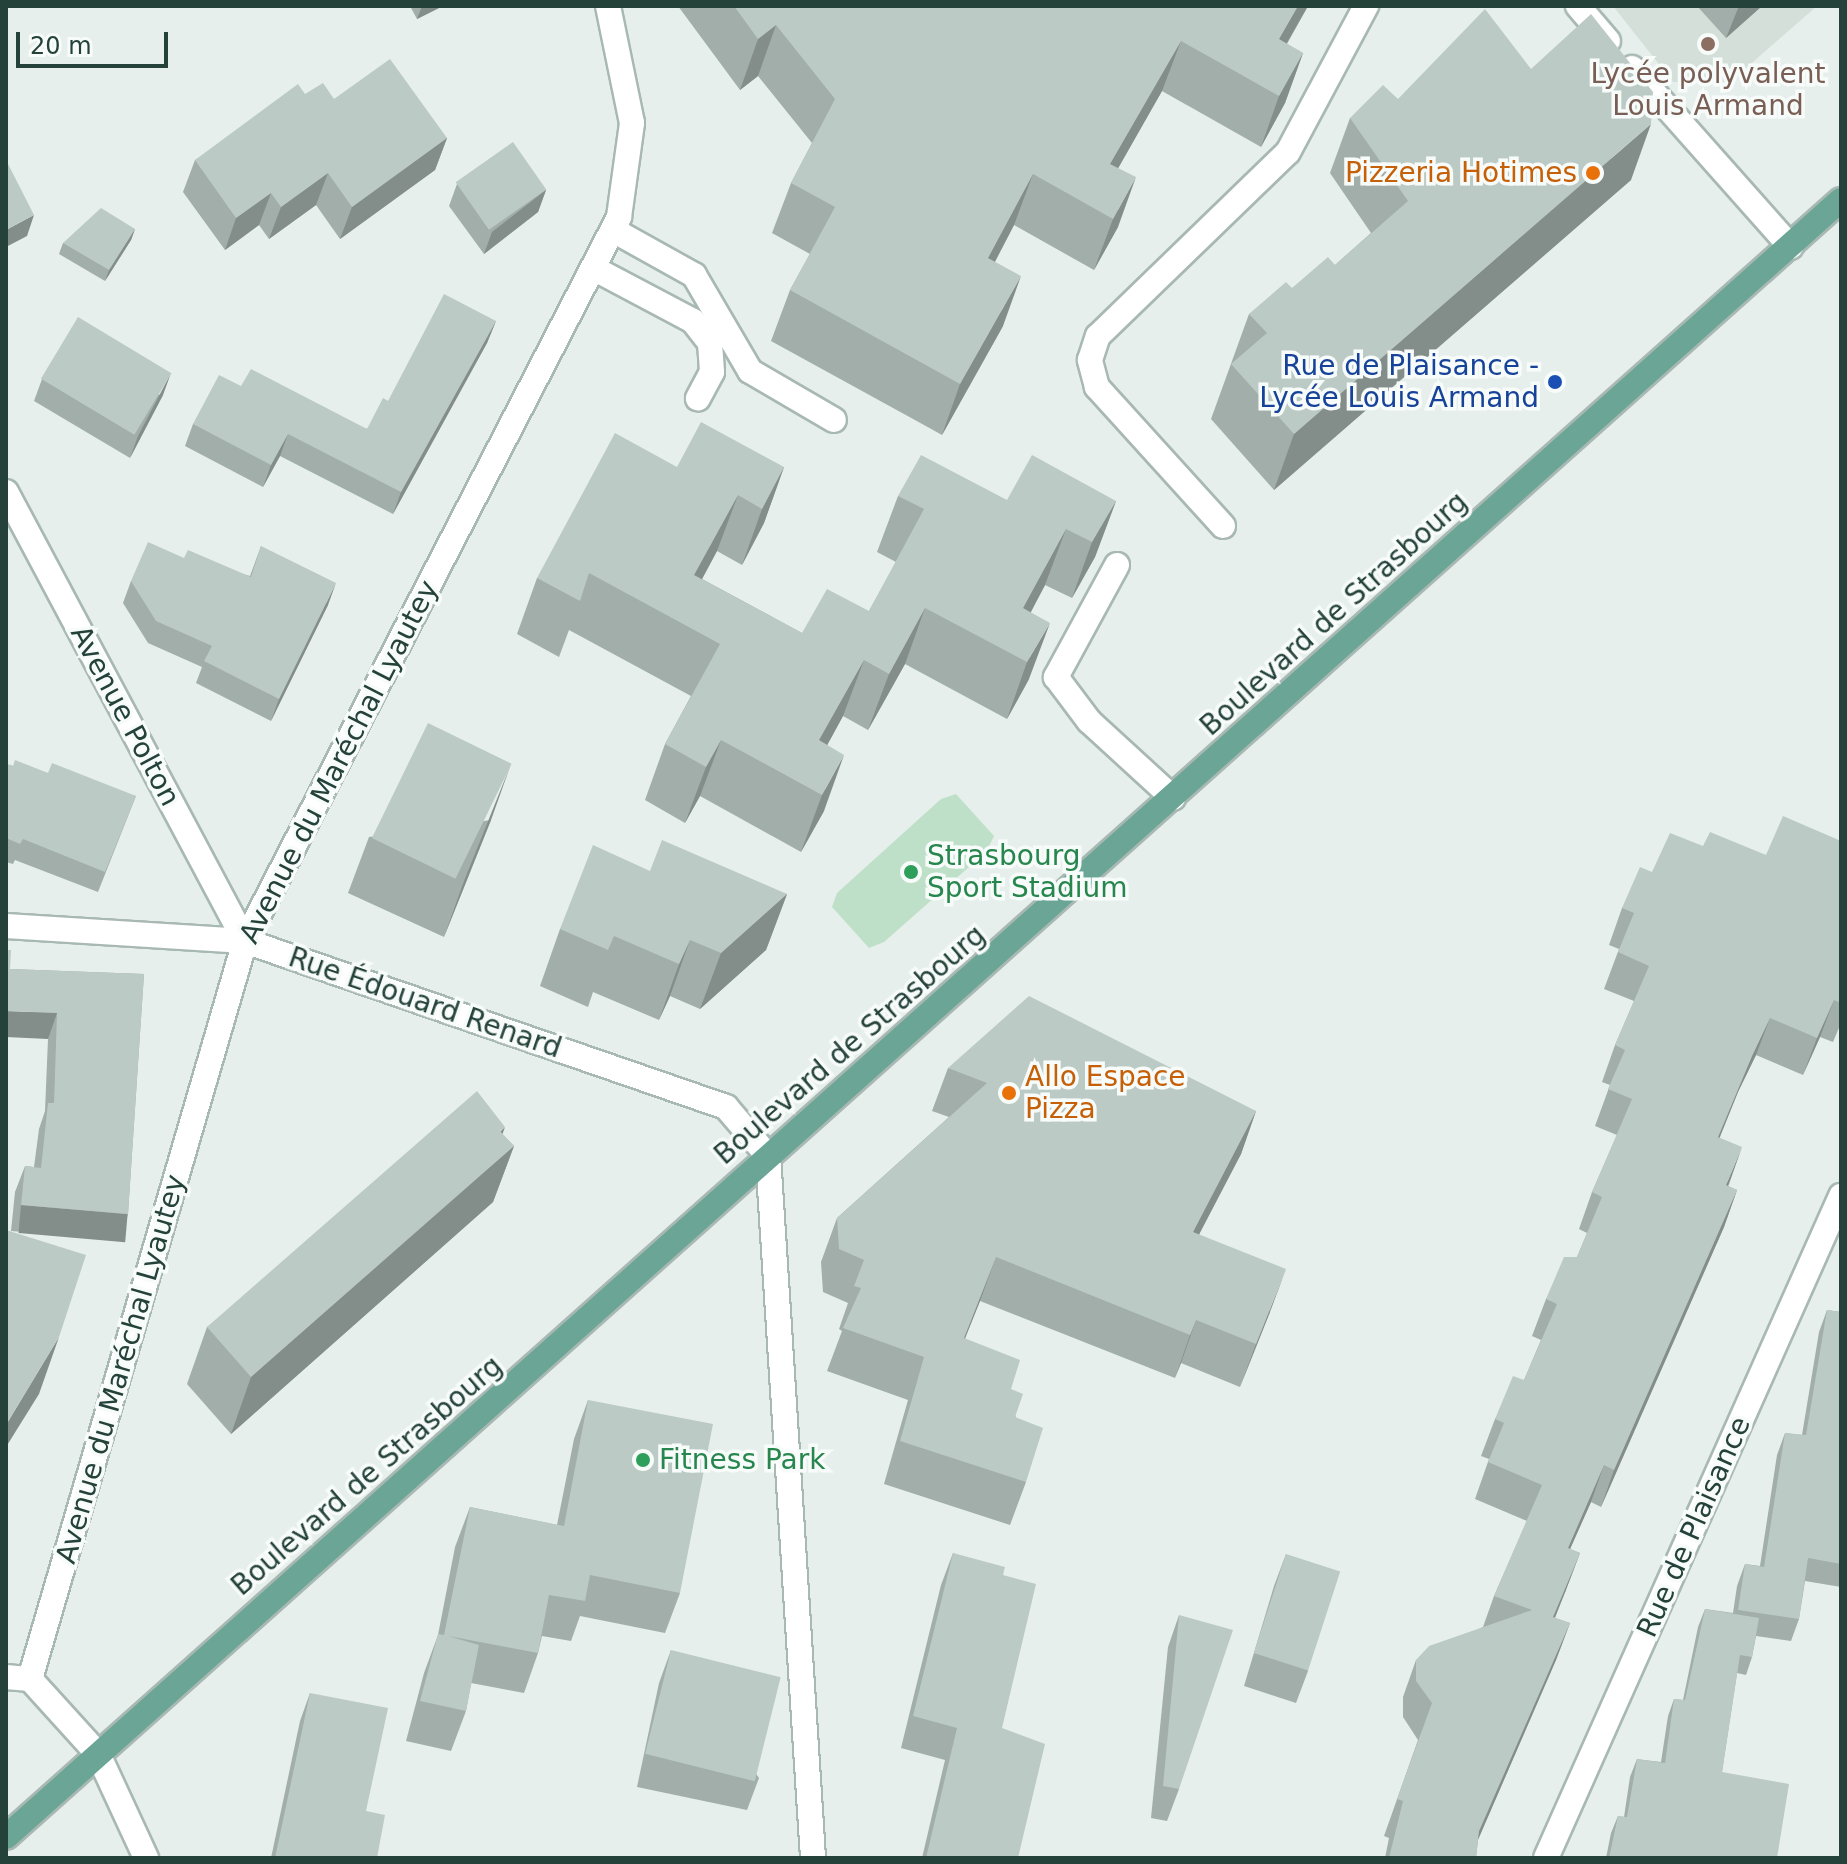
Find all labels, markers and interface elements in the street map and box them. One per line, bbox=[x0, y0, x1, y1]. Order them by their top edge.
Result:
scale bar bbox=[20, 16, 172, 66]
text: 20 m bbox=[30, 32, 92, 60]
marker: Lycée polyvalent Louis Armand bbox=[1699, 35, 1717, 53]
place label: Lycée polyvalent Louis Armand bbox=[1590, 57, 1826, 123]
place label: Pizzeria Hotimes bbox=[1345, 156, 1577, 190]
marker: Pizzeria Hotimes bbox=[1584, 164, 1602, 182]
place label: Rue de Plaisance - Lycée Louis Armand bbox=[1259, 349, 1539, 415]
marker: Rue de Plaisance - Lycée Louis Armand bbox=[1546, 373, 1564, 391]
street label: Boulevard de Strasbourg bbox=[1194, 485, 1474, 743]
street label: Avenue du Maréchal Lyautey bbox=[233, 575, 445, 949]
street label: Avenue Polton bbox=[63, 620, 187, 812]
place label: Strasbourg Sport Stadium bbox=[927, 839, 1128, 905]
marker: Strasbourg Sport Stadium bbox=[902, 863, 920, 881]
street label: Boulevard de Strasbourg bbox=[708, 918, 992, 1172]
street label: Rue Édouard Renard bbox=[284, 940, 566, 1066]
place label: Allo Espace Pizza bbox=[1025, 1060, 1186, 1126]
marker: Allo Espace Pizza bbox=[1000, 1084, 1018, 1102]
street label: Avenue du Maréchal Lyautey bbox=[49, 1171, 193, 1567]
street label: Boulevard de Strasbourg bbox=[225, 1349, 509, 1603]
street label: Rue de Plaisance bbox=[1630, 1412, 1758, 1642]
place label: Fitness Park bbox=[659, 1443, 825, 1477]
marker: Fitness Park bbox=[634, 1451, 652, 1469]

